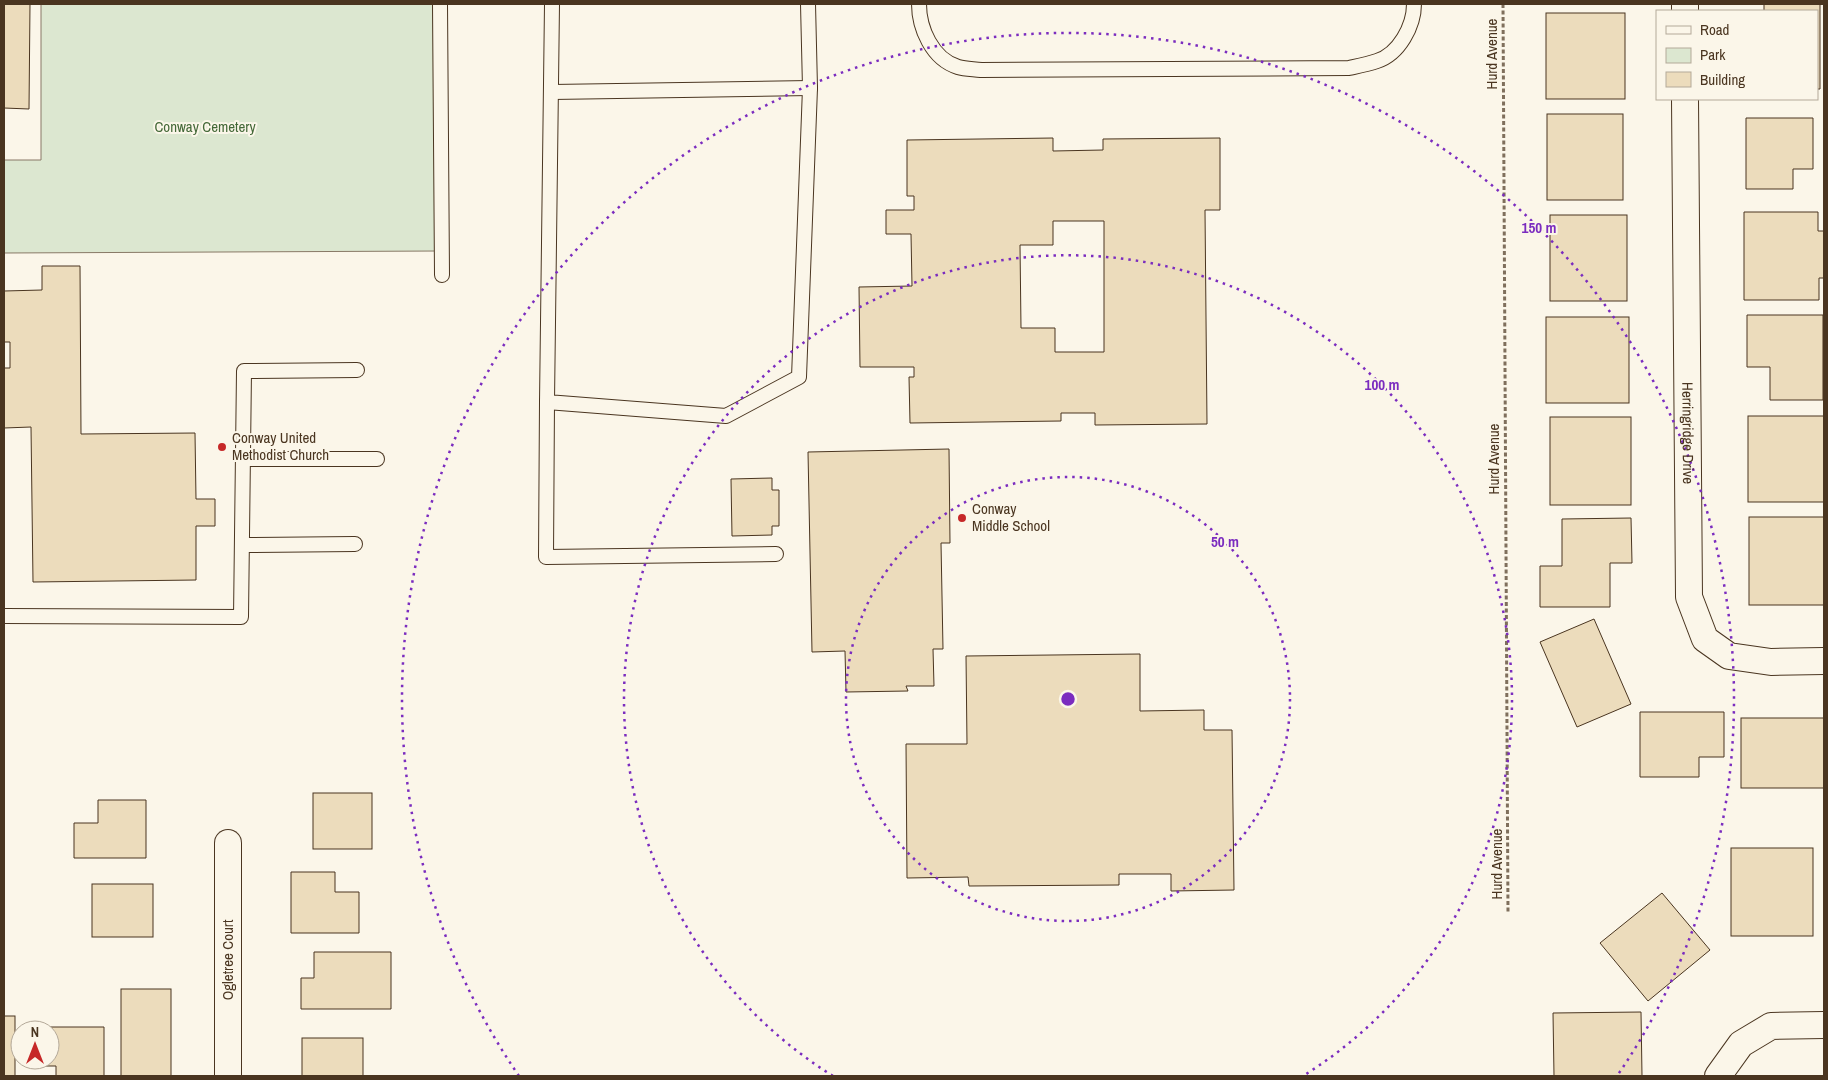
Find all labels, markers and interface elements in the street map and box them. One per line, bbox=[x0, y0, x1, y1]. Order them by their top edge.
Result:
legend bbox=[1656, 10, 1818, 100]
street label: Hurd Avenue bbox=[1481, 18, 1502, 89]
text: Road bbox=[1700, 19, 1729, 40]
text: Park bbox=[1700, 44, 1726, 65]
text: Building bbox=[1700, 69, 1745, 90]
park label: Conway Cemetery bbox=[154, 116, 256, 137]
text: 150 m bbox=[1522, 217, 1556, 238]
text: 100 m bbox=[1365, 374, 1399, 395]
street label: Herringridge Drive bbox=[1677, 382, 1699, 484]
street label: Hurd Avenue bbox=[1483, 423, 1504, 494]
place label: Conway United Methodist Church bbox=[232, 427, 329, 465]
marker: Conway United Methodist Church bbox=[216, 441, 228, 453]
place label: Conway Middle School bbox=[972, 498, 1050, 536]
marker: Conway Middle School bbox=[956, 512, 968, 524]
text: 50 m bbox=[1211, 531, 1239, 552]
centre of rings bbox=[1059, 690, 1077, 708]
street label: Hurd Avenue bbox=[1486, 828, 1507, 899]
street label: Ogletree Court bbox=[217, 919, 238, 1000]
north arrow bbox=[10, 1020, 60, 1070]
text: N bbox=[31, 1023, 39, 1041]

